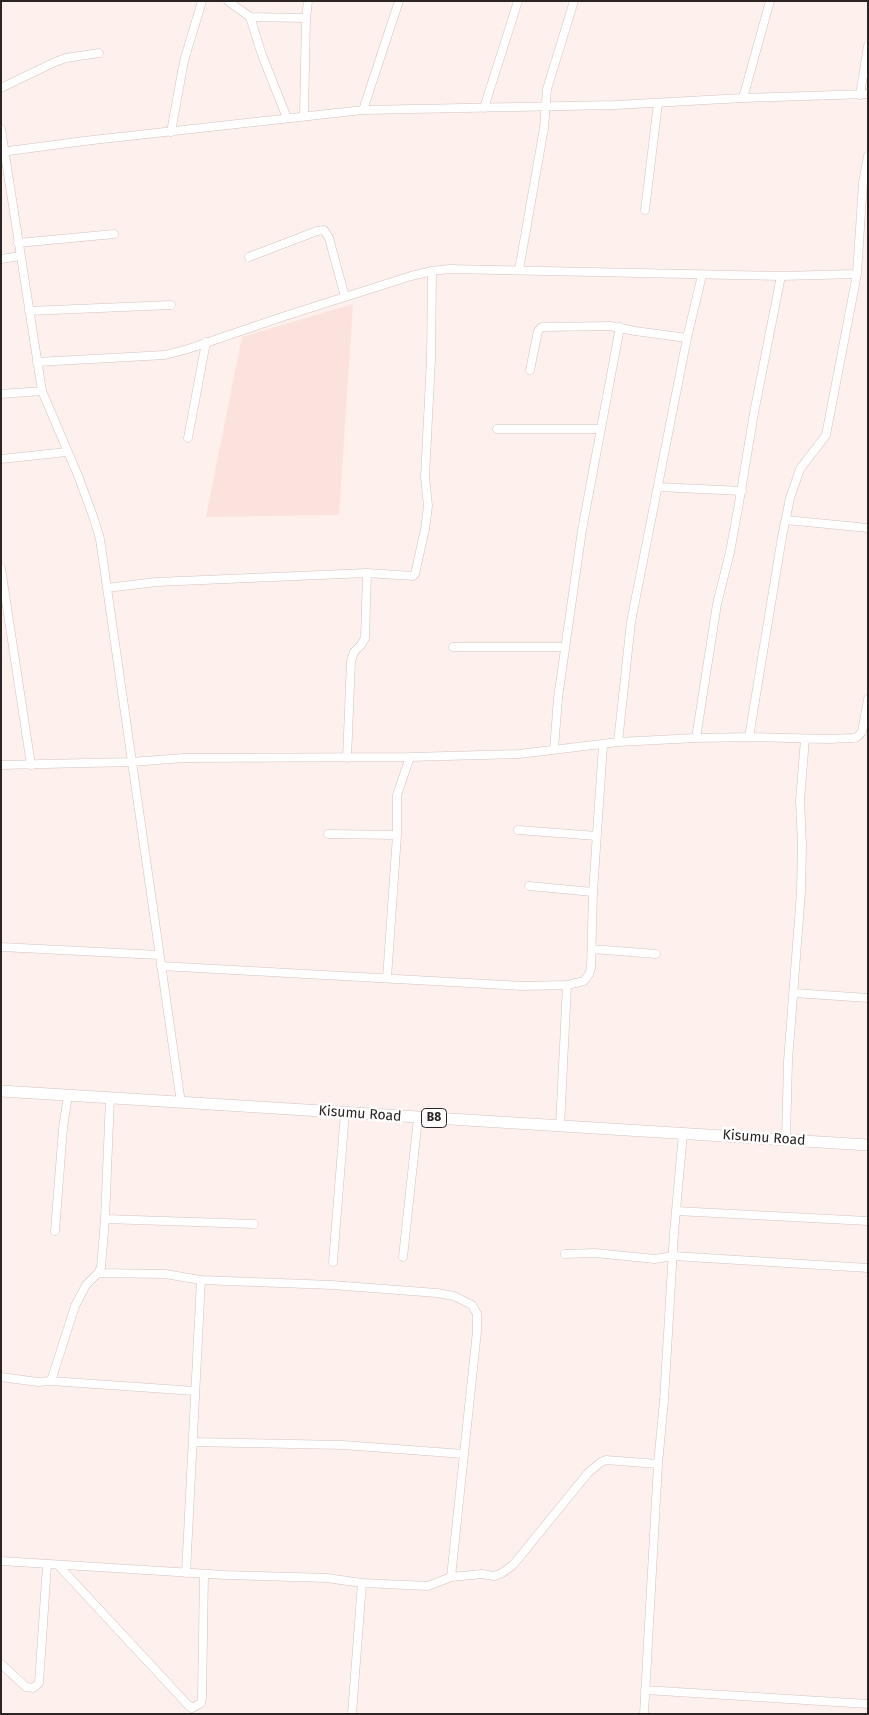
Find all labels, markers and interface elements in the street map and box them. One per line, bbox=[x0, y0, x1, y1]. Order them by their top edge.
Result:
street label: Kisumu Road bbox=[318, 1103, 402, 1125]
road number: B8 bbox=[422, 1108, 446, 1128]
street label: Kisumu Road bbox=[722, 1127, 806, 1149]

